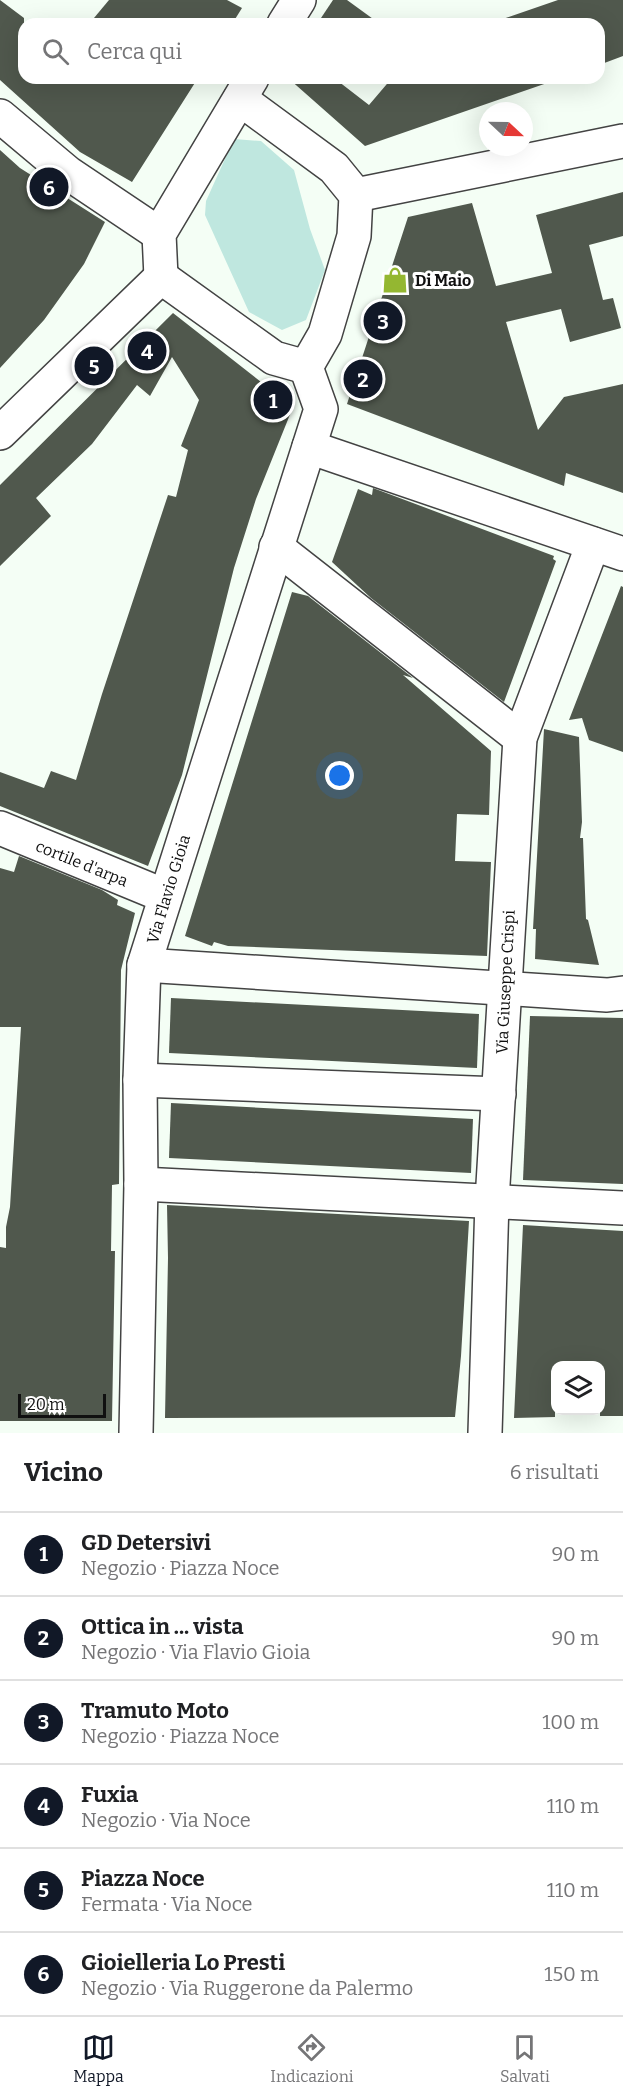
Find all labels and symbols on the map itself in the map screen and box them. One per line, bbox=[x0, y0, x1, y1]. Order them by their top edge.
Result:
north arrow bbox=[479, 102, 533, 156]
pin: 6 bbox=[29, 164, 68, 210]
shop icon: Di Maio bbox=[380, 265, 410, 295]
place label: Di Maio bbox=[415, 271, 471, 290]
pin: 3 bbox=[364, 298, 403, 344]
pin: 4 bbox=[128, 328, 166, 374]
pin: 5 bbox=[74, 344, 113, 388]
pin: 2 bbox=[344, 356, 382, 401]
pin: 1 bbox=[254, 378, 292, 422]
your location bbox=[325, 761, 354, 790]
street label: Via Flavio Gioia bbox=[143, 832, 194, 946]
street label: cortile d'arpa bbox=[33, 836, 131, 891]
street label: Via Giuseppe Crispi bbox=[492, 909, 519, 1055]
scale bar bbox=[18, 1391, 106, 1418]

